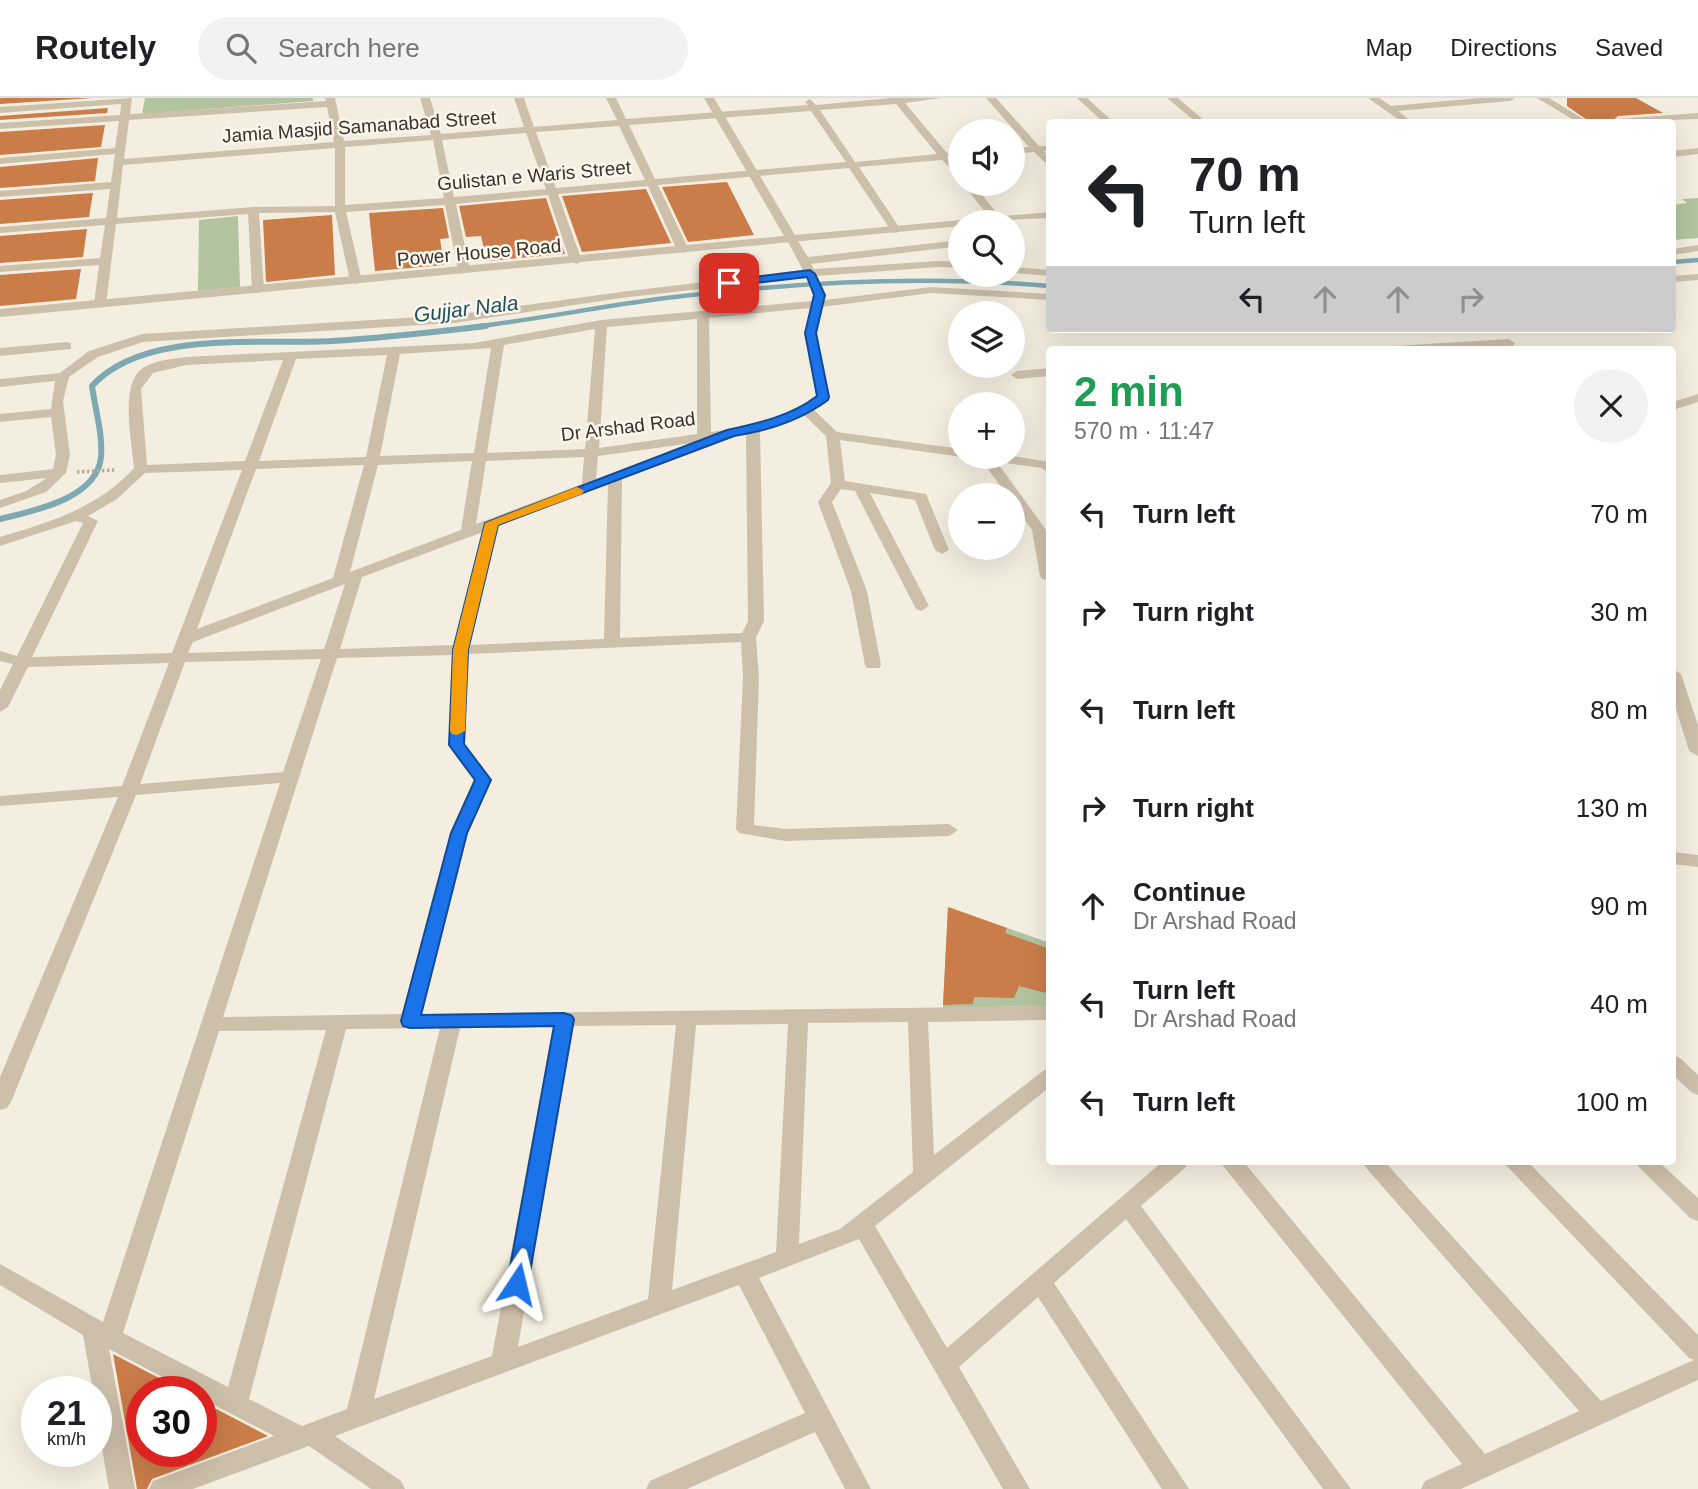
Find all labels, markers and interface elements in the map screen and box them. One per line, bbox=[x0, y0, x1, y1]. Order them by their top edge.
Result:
search box bbox=[198, 17, 688, 80]
text: Routely bbox=[35, 29, 156, 66]
icon: search bbox=[222, 29, 260, 67]
text: Search here bbox=[278, 33, 420, 63]
text: Map bbox=[1366, 34, 1412, 61]
text: Directions bbox=[1450, 34, 1557, 61]
text: Saved bbox=[1595, 34, 1663, 61]
street label: Jamia Masjid Samanabad Street bbox=[221, 106, 497, 147]
map controls bbox=[948, 119, 1025, 560]
button: sound bbox=[948, 119, 1025, 196]
icon: left bbox=[1074, 147, 1165, 238]
text: 70 m bbox=[1189, 147, 1301, 201]
street label: Gulistan e Waris Street bbox=[436, 156, 633, 194]
text: Turn left bbox=[1189, 204, 1305, 240]
button: search bbox=[948, 210, 1025, 287]
street label: Power House Road bbox=[396, 235, 562, 270]
pin bbox=[699, 253, 759, 313]
icon: arrive bbox=[710, 264, 748, 302]
icon: left bbox=[1233, 280, 1271, 318]
icon: ahead bbox=[1306, 280, 1344, 318]
icon: ahead bbox=[1379, 280, 1417, 318]
icon: right bbox=[1452, 280, 1490, 318]
water label: Gujjar Nala bbox=[412, 291, 519, 326]
button: layers bbox=[948, 301, 1025, 378]
text: 2 min bbox=[1074, 368, 1184, 415]
button: close bbox=[1574, 369, 1648, 443]
button: + bbox=[948, 392, 1025, 469]
street label: Dr Arshad Road bbox=[560, 408, 696, 445]
text: 570 m · 11:47 bbox=[1074, 418, 1214, 444]
button: − bbox=[948, 483, 1025, 560]
icon: left bbox=[1074, 495, 1112, 533]
text: Turn left bbox=[1133, 499, 1235, 529]
text: 70 m bbox=[1590, 499, 1648, 529]
icon: right bbox=[1074, 593, 1112, 631]
text: Turn right bbox=[1133, 597, 1254, 627]
text: 30 m bbox=[1590, 597, 1648, 627]
icon: left bbox=[1074, 691, 1112, 729]
text: Turn left bbox=[1133, 695, 1235, 725]
text: 80 m bbox=[1590, 695, 1648, 725]
icon: right bbox=[1074, 789, 1112, 827]
text: Turn right bbox=[1133, 793, 1254, 823]
text: 130 m bbox=[1576, 793, 1648, 823]
text: Continue bbox=[1133, 877, 1246, 907]
icon: ahead bbox=[1074, 887, 1112, 925]
text: 90 m bbox=[1590, 891, 1648, 921]
text: Dr Arshad Road bbox=[1133, 908, 1297, 934]
text: Turn left bbox=[1133, 975, 1235, 1005]
icon: left bbox=[1074, 985, 1112, 1023]
text: 40 m bbox=[1590, 989, 1648, 1019]
text: Dr Arshad Road bbox=[1133, 1006, 1297, 1032]
icon: left bbox=[1074, 1083, 1112, 1121]
text: Turn left bbox=[1133, 1087, 1235, 1117]
text: 100 m bbox=[1576, 1087, 1648, 1117]
position arrow bbox=[480, 1247, 554, 1321]
speed limit sign: 30 bbox=[126, 1376, 217, 1467]
text: 21 bbox=[47, 1393, 86, 1432]
text: km/h bbox=[47, 1429, 86, 1449]

